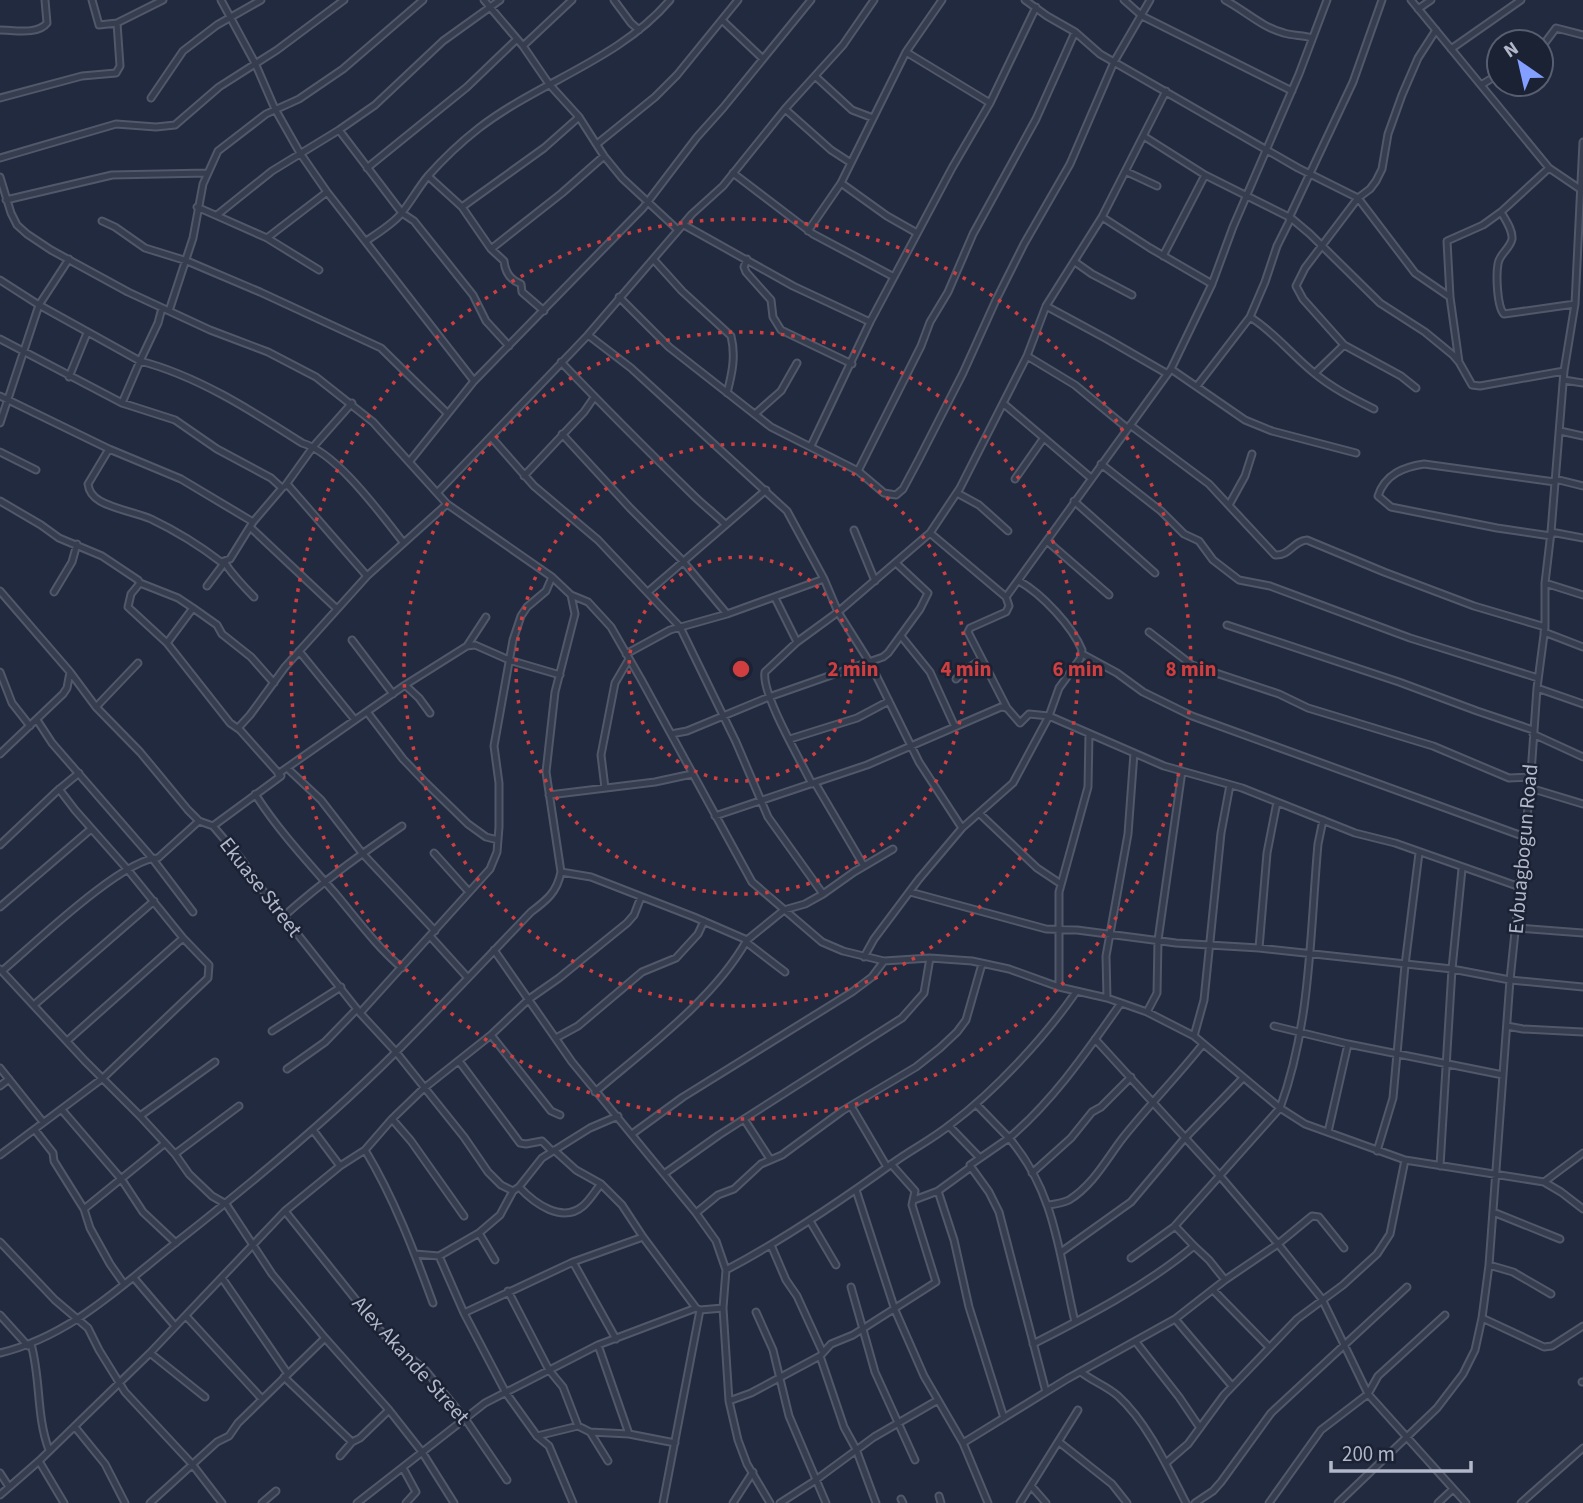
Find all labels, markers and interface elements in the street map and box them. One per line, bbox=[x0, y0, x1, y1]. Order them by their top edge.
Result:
north arrow bbox=[1485, 28, 1555, 98]
text: N bbox=[1499, 35, 1524, 65]
text: 2 min bbox=[827, 654, 879, 684]
text: 4 min bbox=[940, 654, 992, 684]
text: 6 min bbox=[1052, 654, 1104, 684]
text: 8 min bbox=[1165, 654, 1217, 684]
centre of rings bbox=[729, 657, 753, 681]
street label: Evbuagbogun Road bbox=[1501, 763, 1545, 935]
street label: Ekuase Street bbox=[212, 831, 310, 943]
street label: Alex Akande Street bbox=[345, 1289, 477, 1431]
scale bar bbox=[1331, 1430, 1471, 1474]
text: 200 m bbox=[1342, 1439, 1395, 1469]

